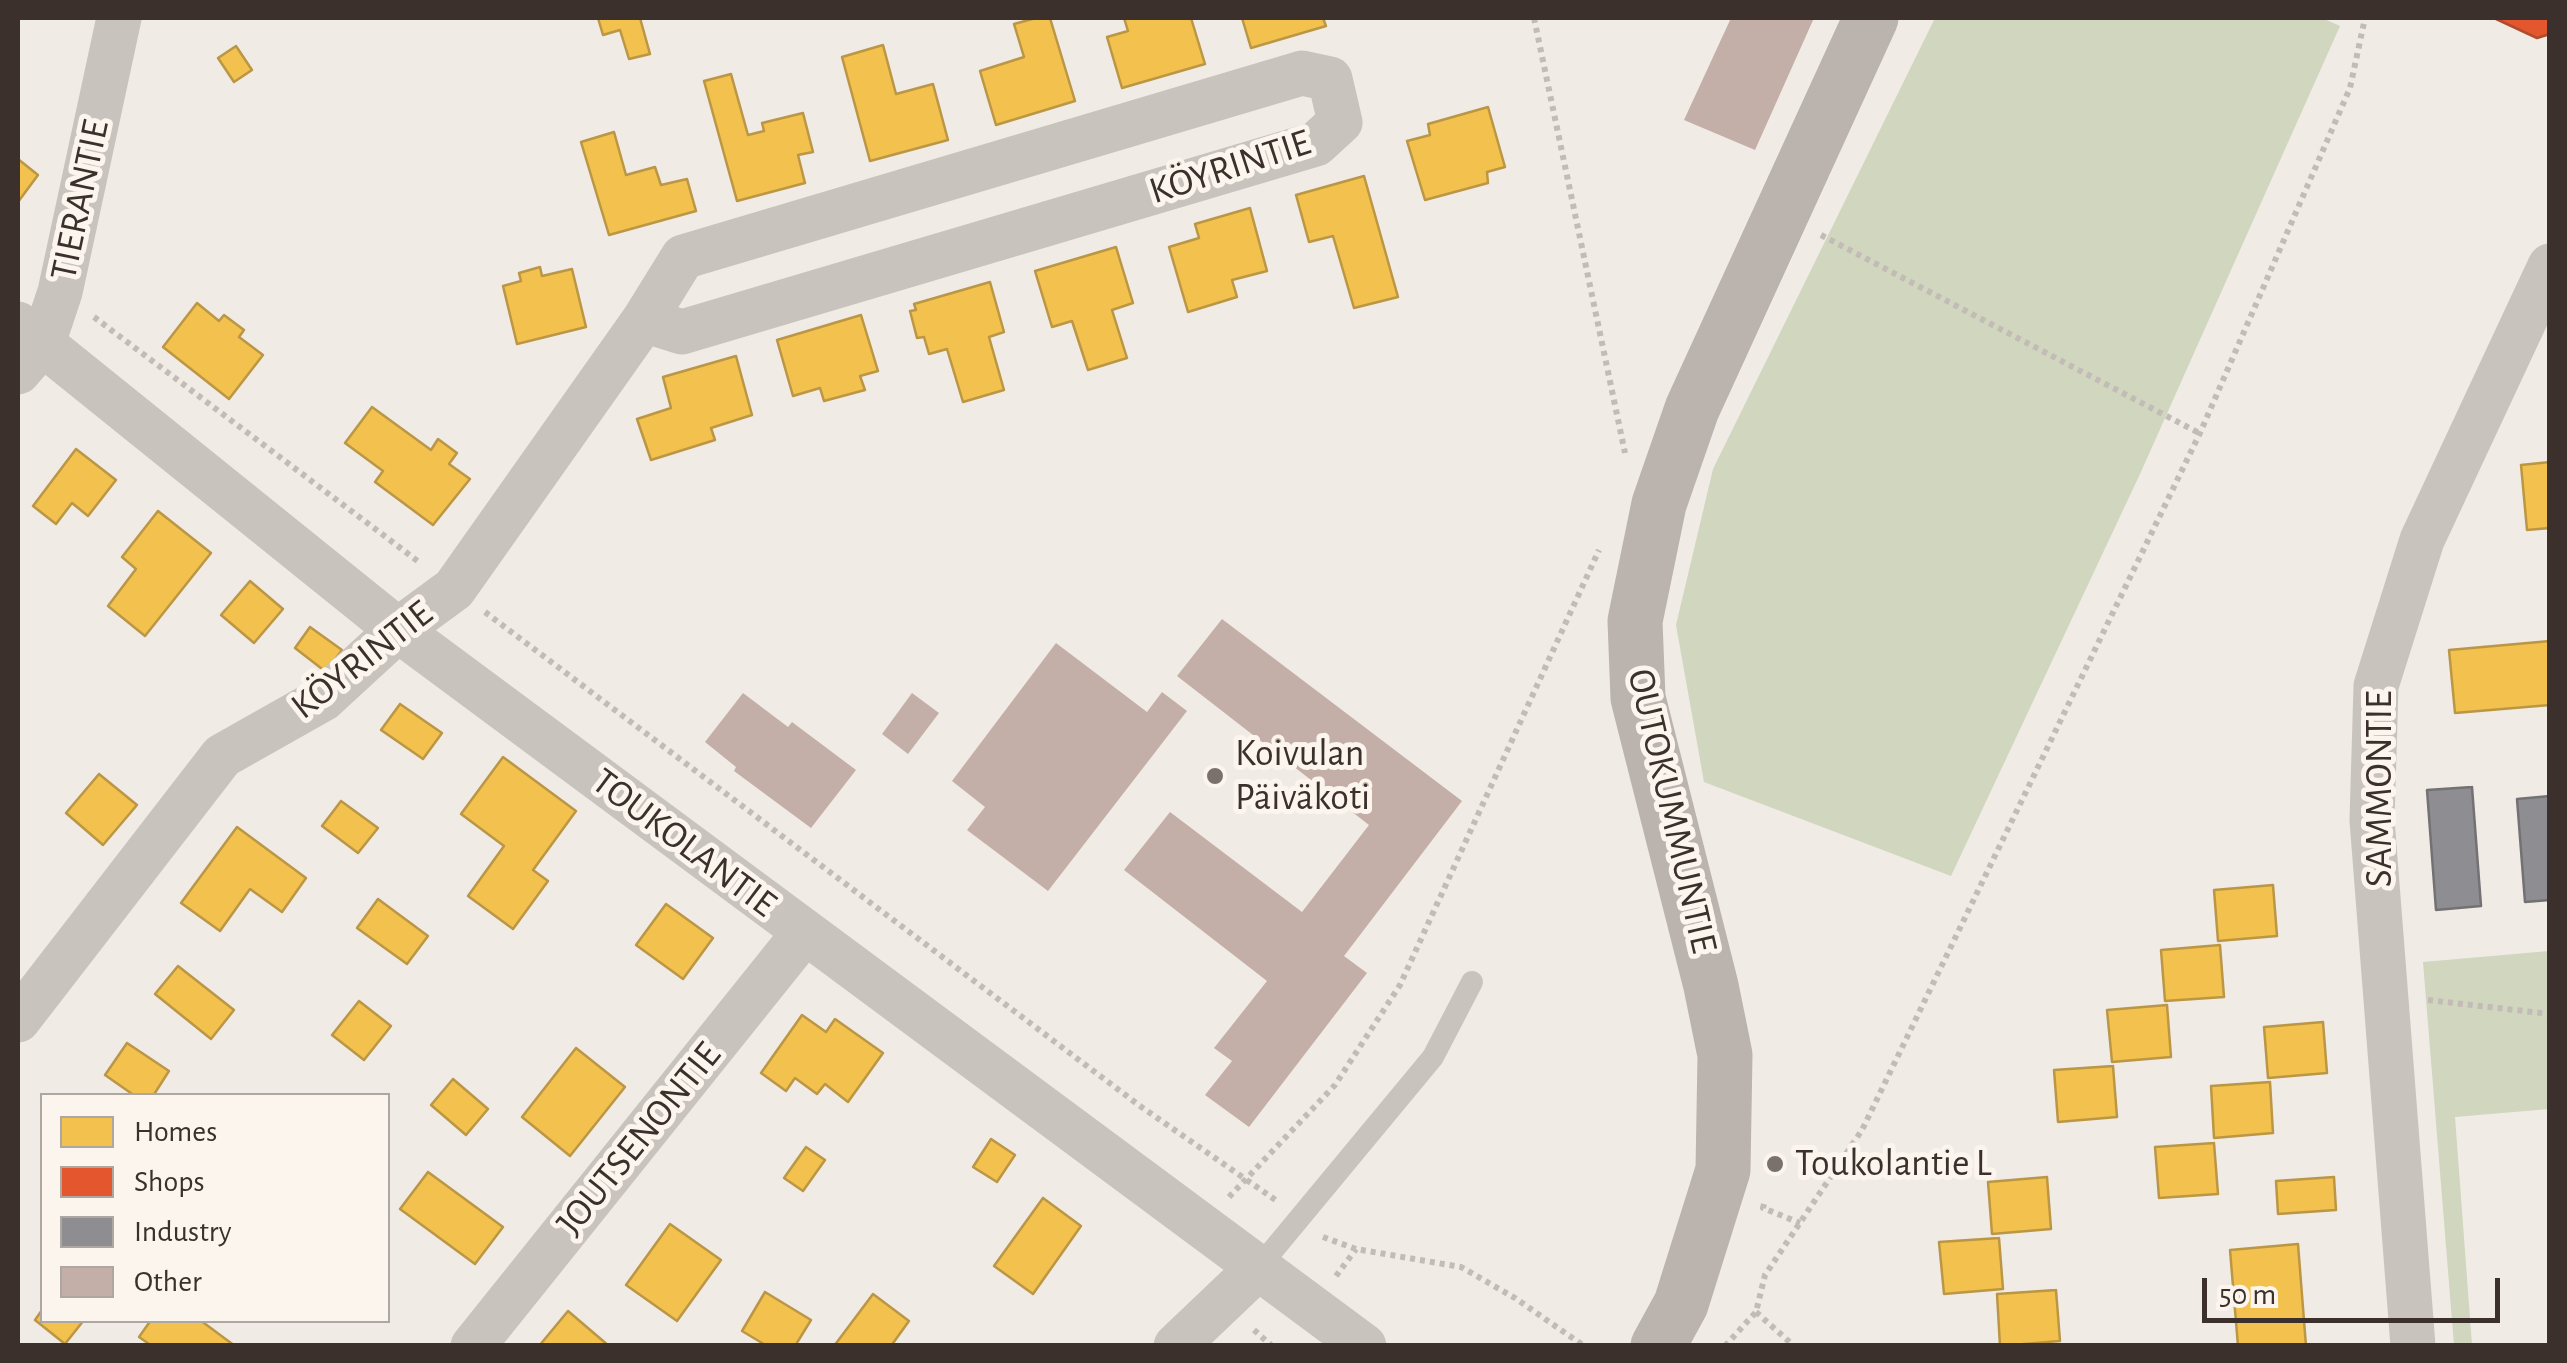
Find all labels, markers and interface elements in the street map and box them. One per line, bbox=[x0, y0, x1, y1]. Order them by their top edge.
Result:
street label: TIERANTIE bbox=[41, 116, 119, 284]
street label: KÖYRINTIE bbox=[1144, 120, 1316, 214]
street label: KÖYRINTIE bbox=[282, 591, 442, 729]
street label: OUTOKUMMUNTIE bbox=[1617, 665, 1727, 957]
street label: SAMMONTIE bbox=[2357, 691, 2403, 887]
place label: Koivulan Päiväkoti bbox=[1235, 731, 1370, 821]
street label: TOUKOLANTIE bbox=[583, 759, 785, 927]
marker: Koivulan Päiväkoti bbox=[1204, 765, 1226, 787]
street label: JOUTSENONTIE bbox=[547, 1033, 731, 1245]
legend bbox=[40, 1093, 390, 1323]
text: Homes bbox=[134, 1117, 217, 1147]
place label: Toukolantie L bbox=[1795, 1141, 1992, 1187]
marker: Toukolantie L bbox=[1764, 1153, 1786, 1175]
text: Shops bbox=[134, 1167, 205, 1197]
text: Industry bbox=[134, 1217, 232, 1247]
scale bar bbox=[2207, 1258, 2504, 1320]
text: Other bbox=[134, 1267, 202, 1297]
text: 50 m bbox=[2219, 1280, 2276, 1310]

